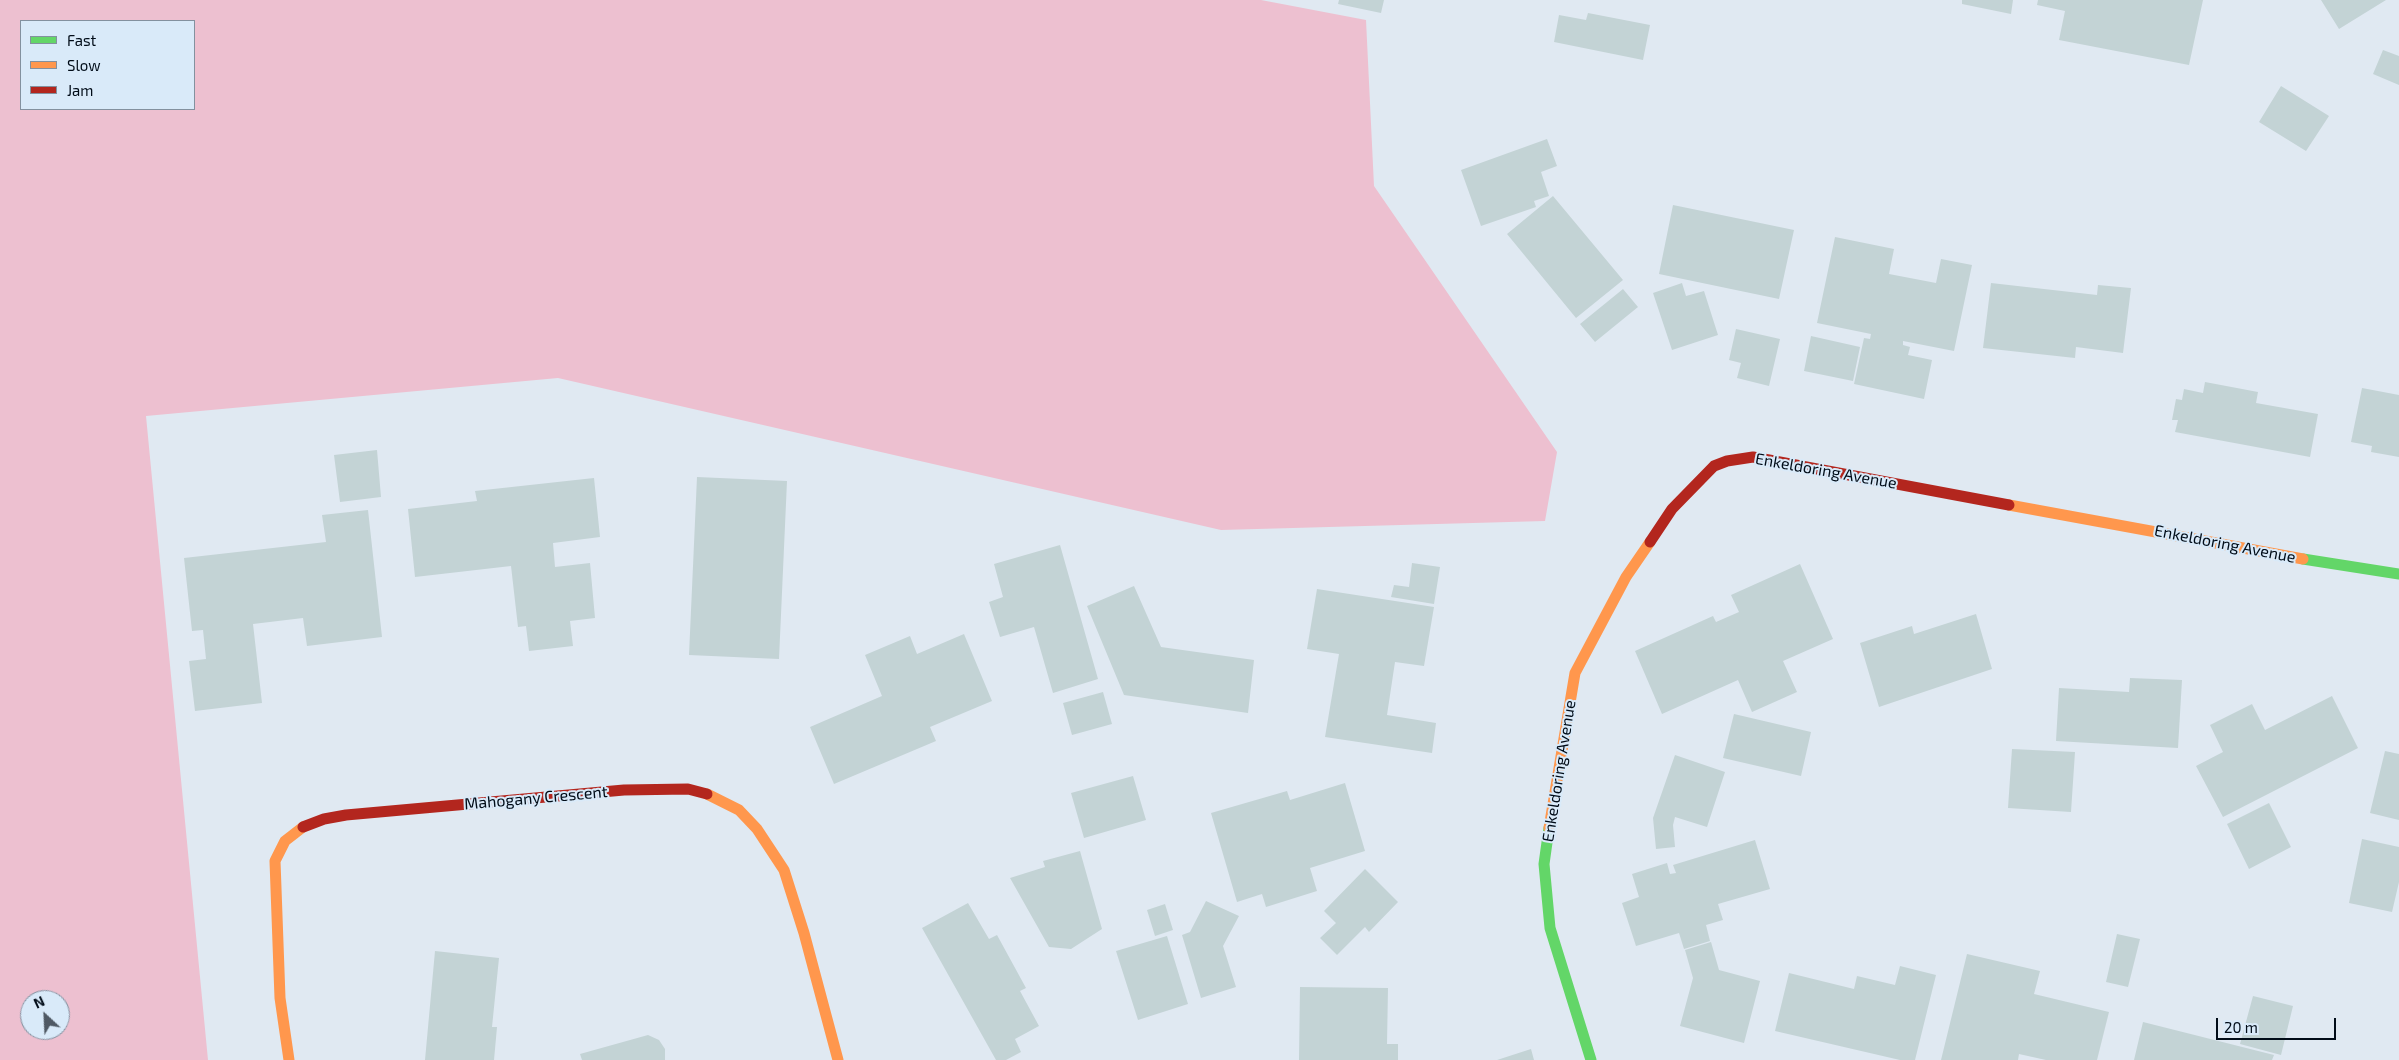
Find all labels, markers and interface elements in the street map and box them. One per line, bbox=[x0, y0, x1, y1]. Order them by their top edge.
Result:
legend bbox=[20, 20, 195, 110]
text: Fast bbox=[67, 31, 96, 49]
text: Slow bbox=[67, 56, 101, 74]
text: Jam bbox=[67, 81, 93, 99]
street label: Enkeldoring Avenue bbox=[1754, 449, 1898, 493]
street label: Enkeldoring Avenue bbox=[2153, 521, 2297, 567]
street label: Enkeldoring Avenue bbox=[1538, 699, 1580, 843]
street label: Mahogany Crescent bbox=[463, 782, 609, 814]
north arrow bbox=[20, 990, 70, 1040]
text: N bbox=[31, 992, 47, 1012]
scale bar bbox=[2219, 1008, 2339, 1040]
text: 20 m bbox=[2224, 1018, 2258, 1036]

